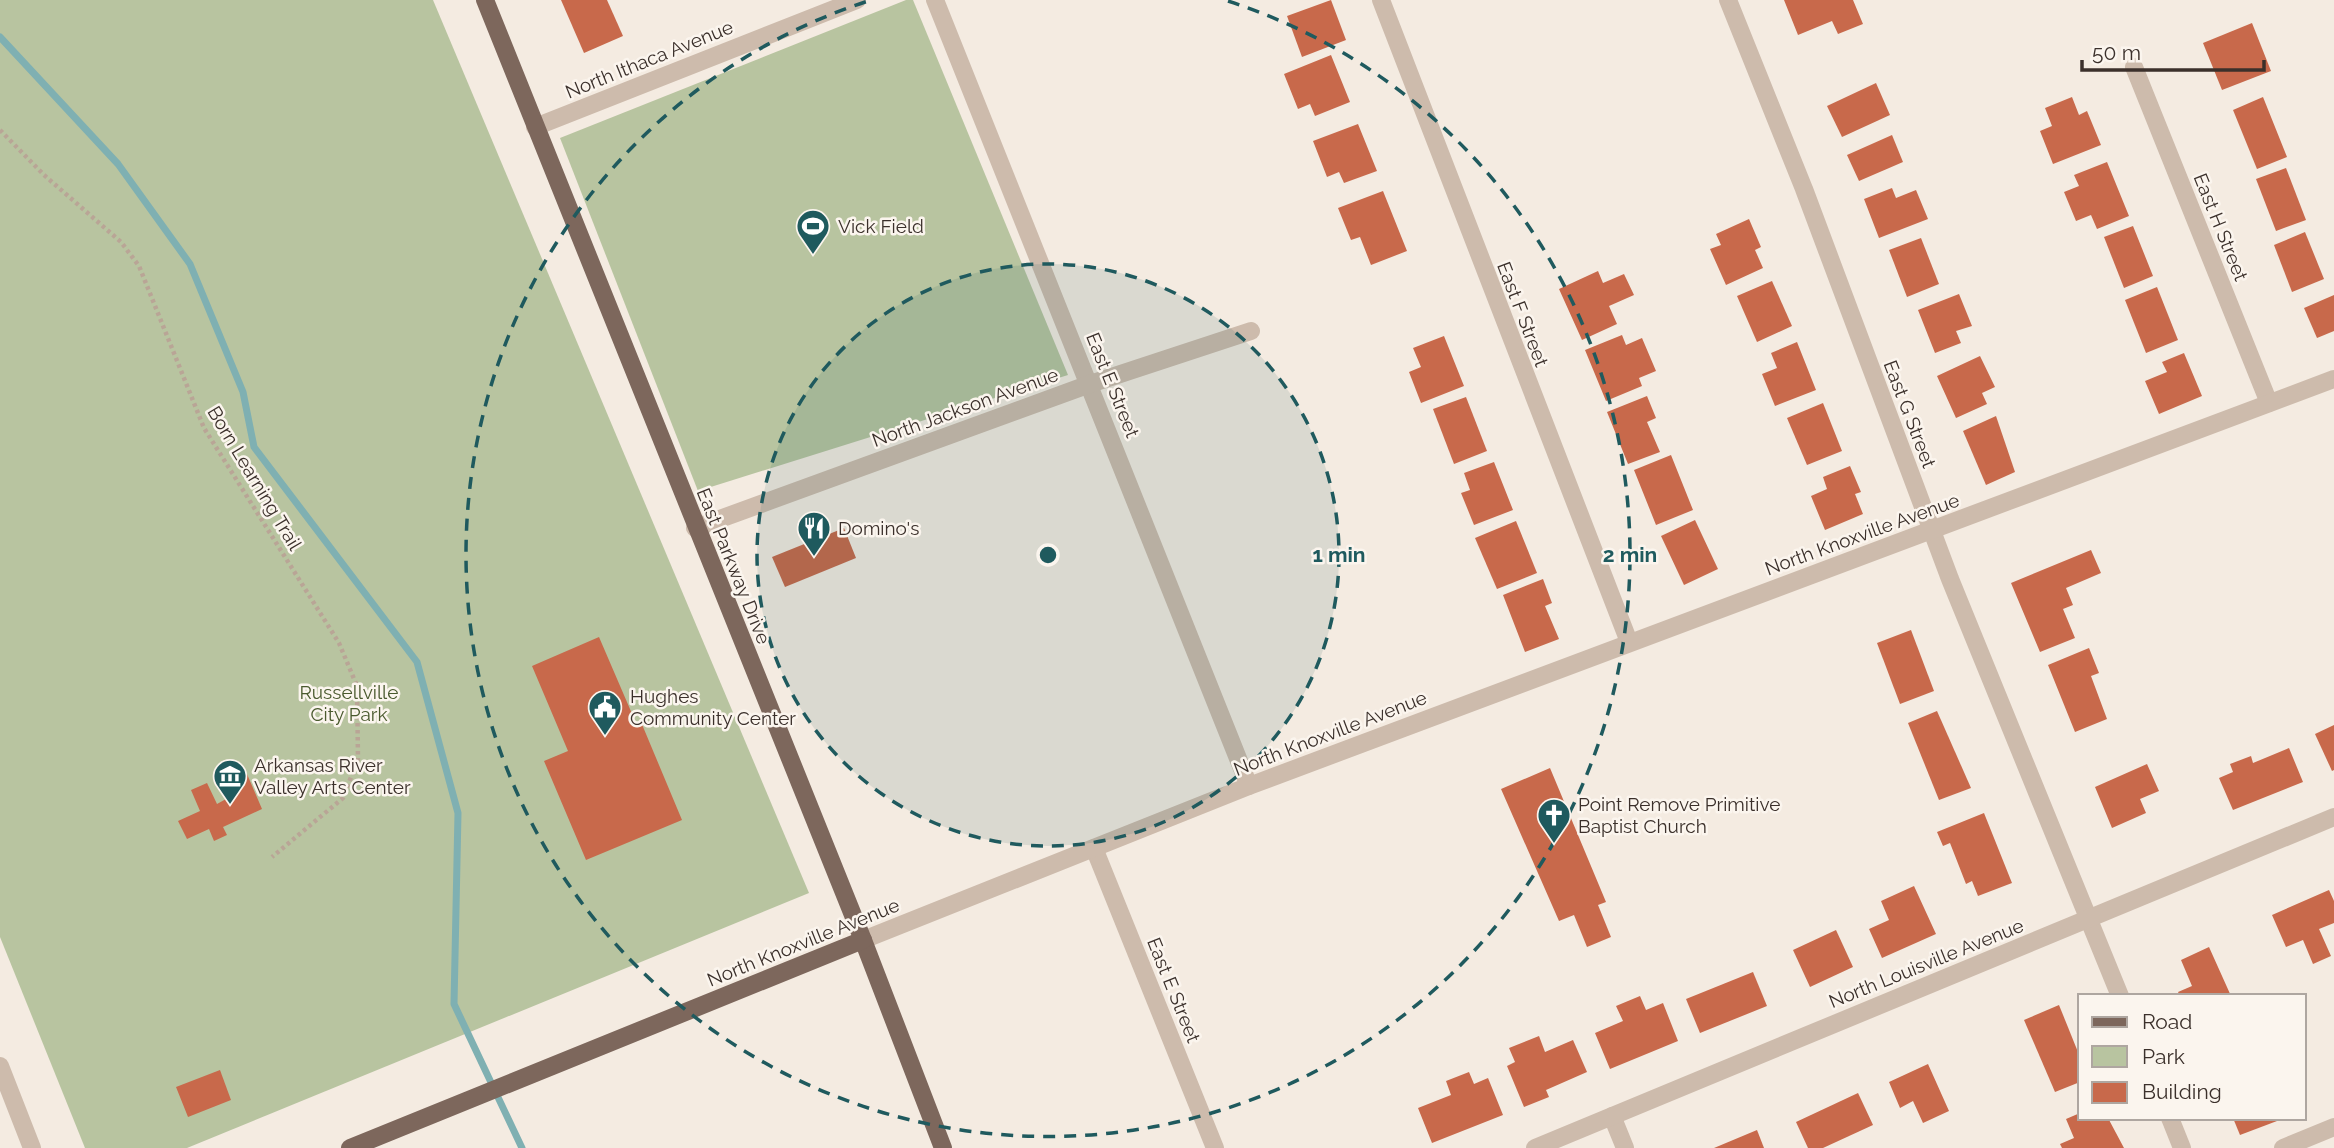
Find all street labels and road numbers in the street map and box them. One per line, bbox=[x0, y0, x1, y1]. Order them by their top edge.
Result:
street label: North Ithaca Avenue bbox=[562, 15, 736, 103]
street label: East H Street bbox=[2189, 170, 2253, 284]
street label: East F Street bbox=[1493, 258, 1553, 370]
street label: East E Street bbox=[1082, 329, 1144, 441]
street label: East G Street bbox=[1879, 357, 1941, 471]
street label: North Jackson Avenue bbox=[869, 363, 1061, 451]
street label: Born Learning Trail bbox=[203, 402, 307, 555]
street label: East Parkway Drive bbox=[693, 485, 775, 647]
street label: North Knoxville Avenue bbox=[1762, 489, 1962, 579]
street label: North Knoxville Avenue bbox=[1230, 686, 1430, 780]
street label: North Knoxville Avenue bbox=[704, 893, 902, 991]
street label: North Louisville Avenue bbox=[1825, 914, 2027, 1012]
street label: East E Street bbox=[1143, 934, 1205, 1046]

